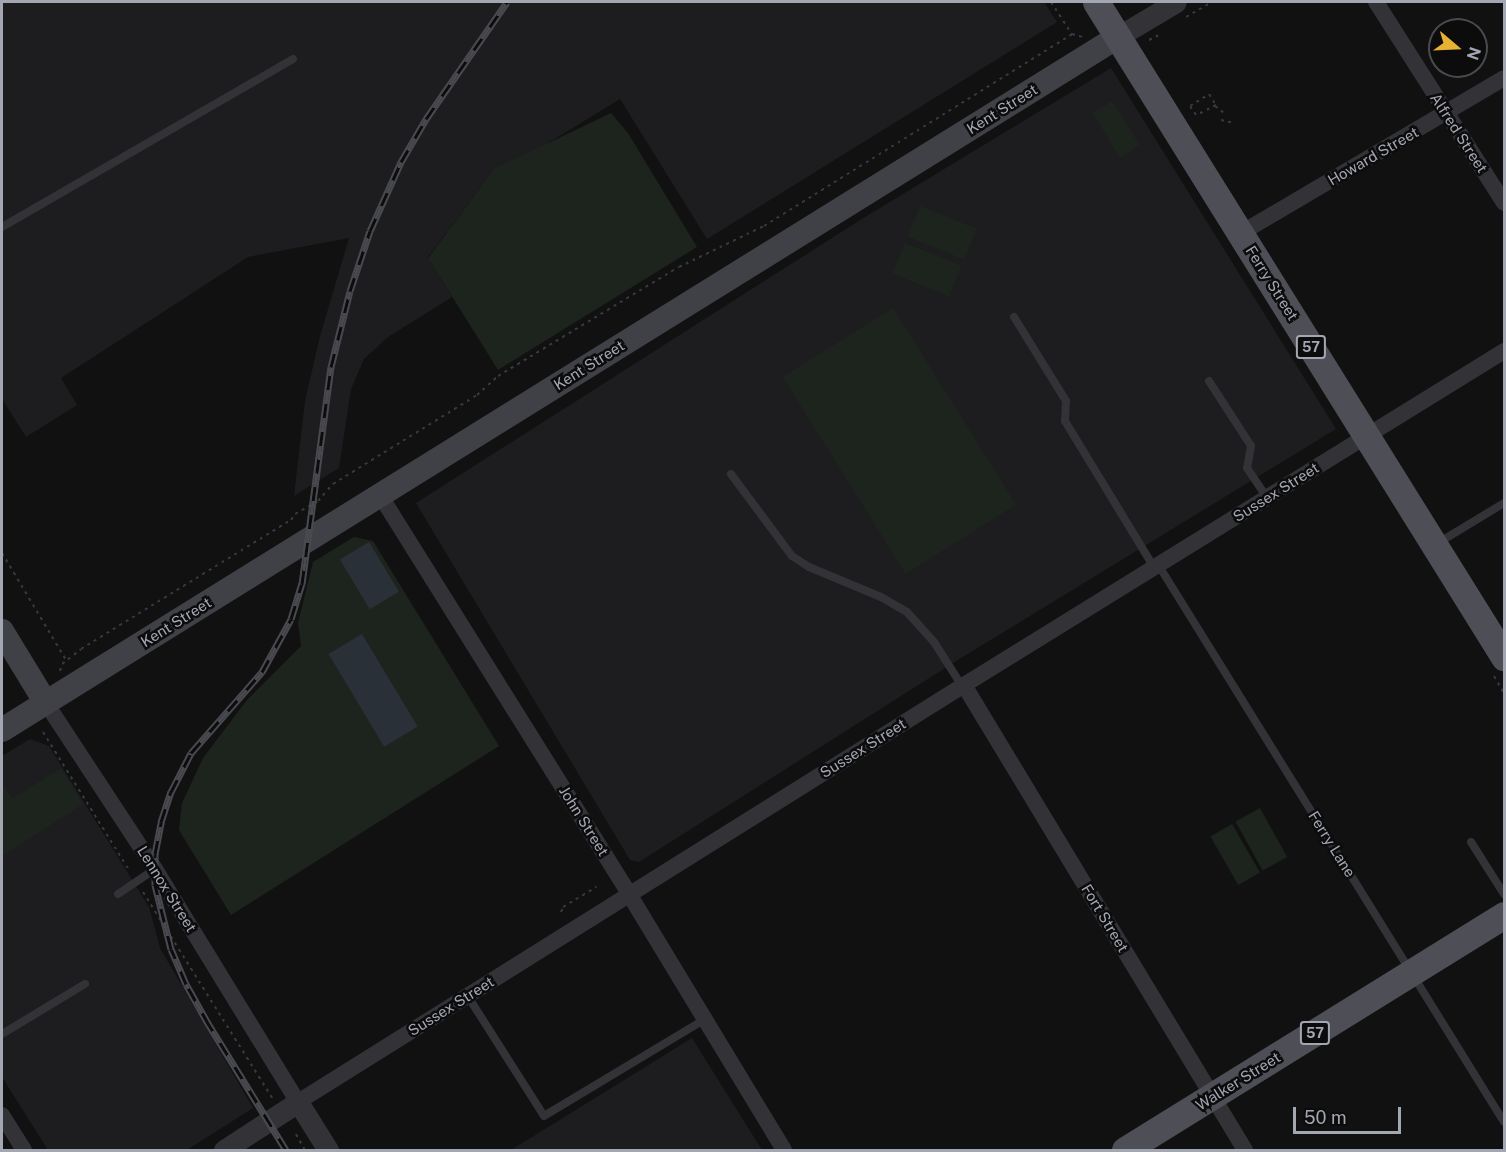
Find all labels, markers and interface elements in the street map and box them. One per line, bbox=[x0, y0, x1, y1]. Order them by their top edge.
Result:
north arrow bbox=[1428, 18, 1488, 78]
text: N bbox=[1463, 44, 1485, 62]
street label: Kent Street bbox=[963, 80, 1041, 138]
street label: Alfred Street bbox=[1427, 90, 1491, 176]
street label: Howard Street bbox=[1324, 123, 1422, 189]
street label: Ferry Street bbox=[1242, 242, 1302, 324]
street label: Kent Street bbox=[550, 336, 628, 394]
road number: 57 bbox=[1294, 336, 1328, 358]
street label: Sussex Street bbox=[1230, 458, 1322, 526]
street label: Kent Street bbox=[137, 593, 215, 651]
street label: Sussex Street bbox=[817, 714, 909, 782]
street label: John Street bbox=[555, 783, 613, 859]
street label: Ferry Lane bbox=[1305, 808, 1359, 880]
street label: Lennox Street bbox=[133, 843, 201, 935]
street label: Fort Street bbox=[1078, 881, 1132, 955]
street label: Sussex Street bbox=[405, 972, 497, 1040]
road number: 57 bbox=[1298, 1022, 1332, 1044]
street label: Walker Street bbox=[1192, 1048, 1284, 1114]
scale bar bbox=[1296, 1095, 1404, 1133]
text: 50 m bbox=[1304, 1107, 1347, 1128]

